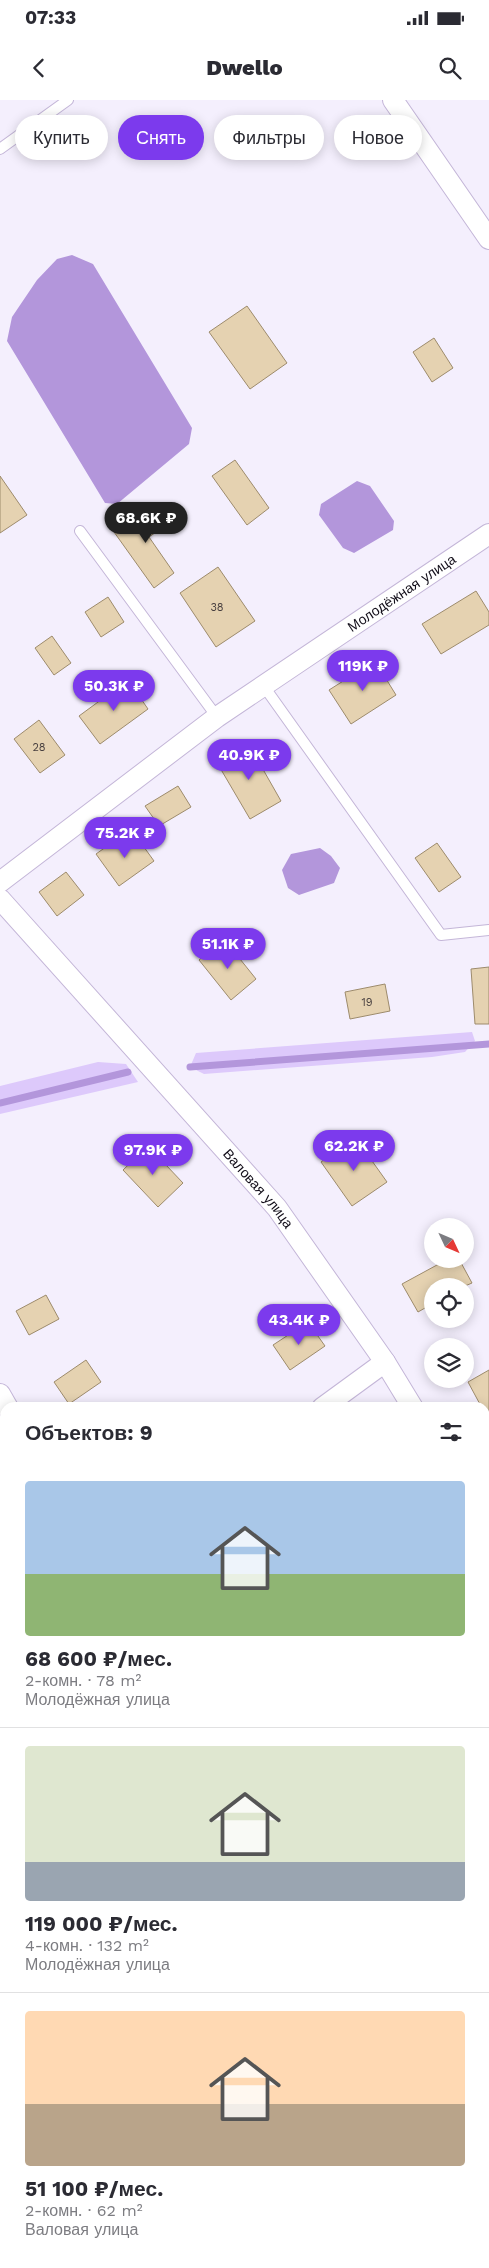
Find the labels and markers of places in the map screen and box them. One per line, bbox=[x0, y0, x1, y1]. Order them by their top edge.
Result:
pin: 68.6K ₽ bbox=[100, 502, 192, 544]
pin: 119K ₽ bbox=[322, 650, 404, 692]
pin: 50.3K ₽ bbox=[68, 670, 160, 712]
pin: 40.9K ₽ bbox=[203, 738, 295, 781]
pin: 75.2K ₽ bbox=[79, 816, 171, 859]
pin: 51.1K ₽ bbox=[182, 928, 274, 970]
pin: 62.2K ₽ bbox=[308, 1130, 400, 1172]
pin: 97.9K ₽ bbox=[107, 1134, 199, 1176]
pin: 43.4K ₽ bbox=[253, 1304, 345, 1346]

